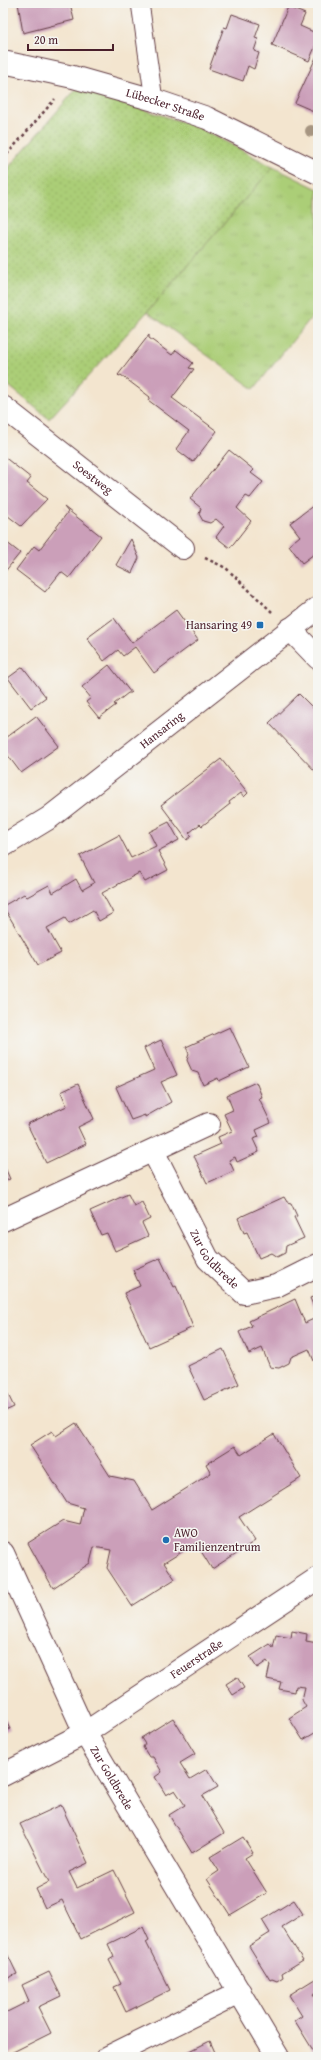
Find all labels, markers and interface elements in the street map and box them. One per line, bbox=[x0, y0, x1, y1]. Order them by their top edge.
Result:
scale bar bbox=[28, 26, 113, 52]
text: 20 m bbox=[34, 31, 58, 48]
street label: Lübecker Straße bbox=[124, 84, 208, 125]
street label: Soestweg bbox=[69, 456, 117, 498]
place label: Hansaring 49 bbox=[186, 616, 252, 633]
marker: Hansaring 49 bbox=[255, 620, 265, 630]
street label: Hansaring bbox=[136, 707, 187, 752]
street label: Zur Goldbrede bbox=[186, 1226, 243, 1292]
place label: AWO Familienzentrum bbox=[174, 1524, 261, 1555]
marker: AWO Familienzentrum bbox=[161, 1535, 171, 1545]
street label: Feuerstraße bbox=[166, 1634, 226, 1682]
street label: Zur Goldbrede bbox=[86, 1742, 138, 1813]

